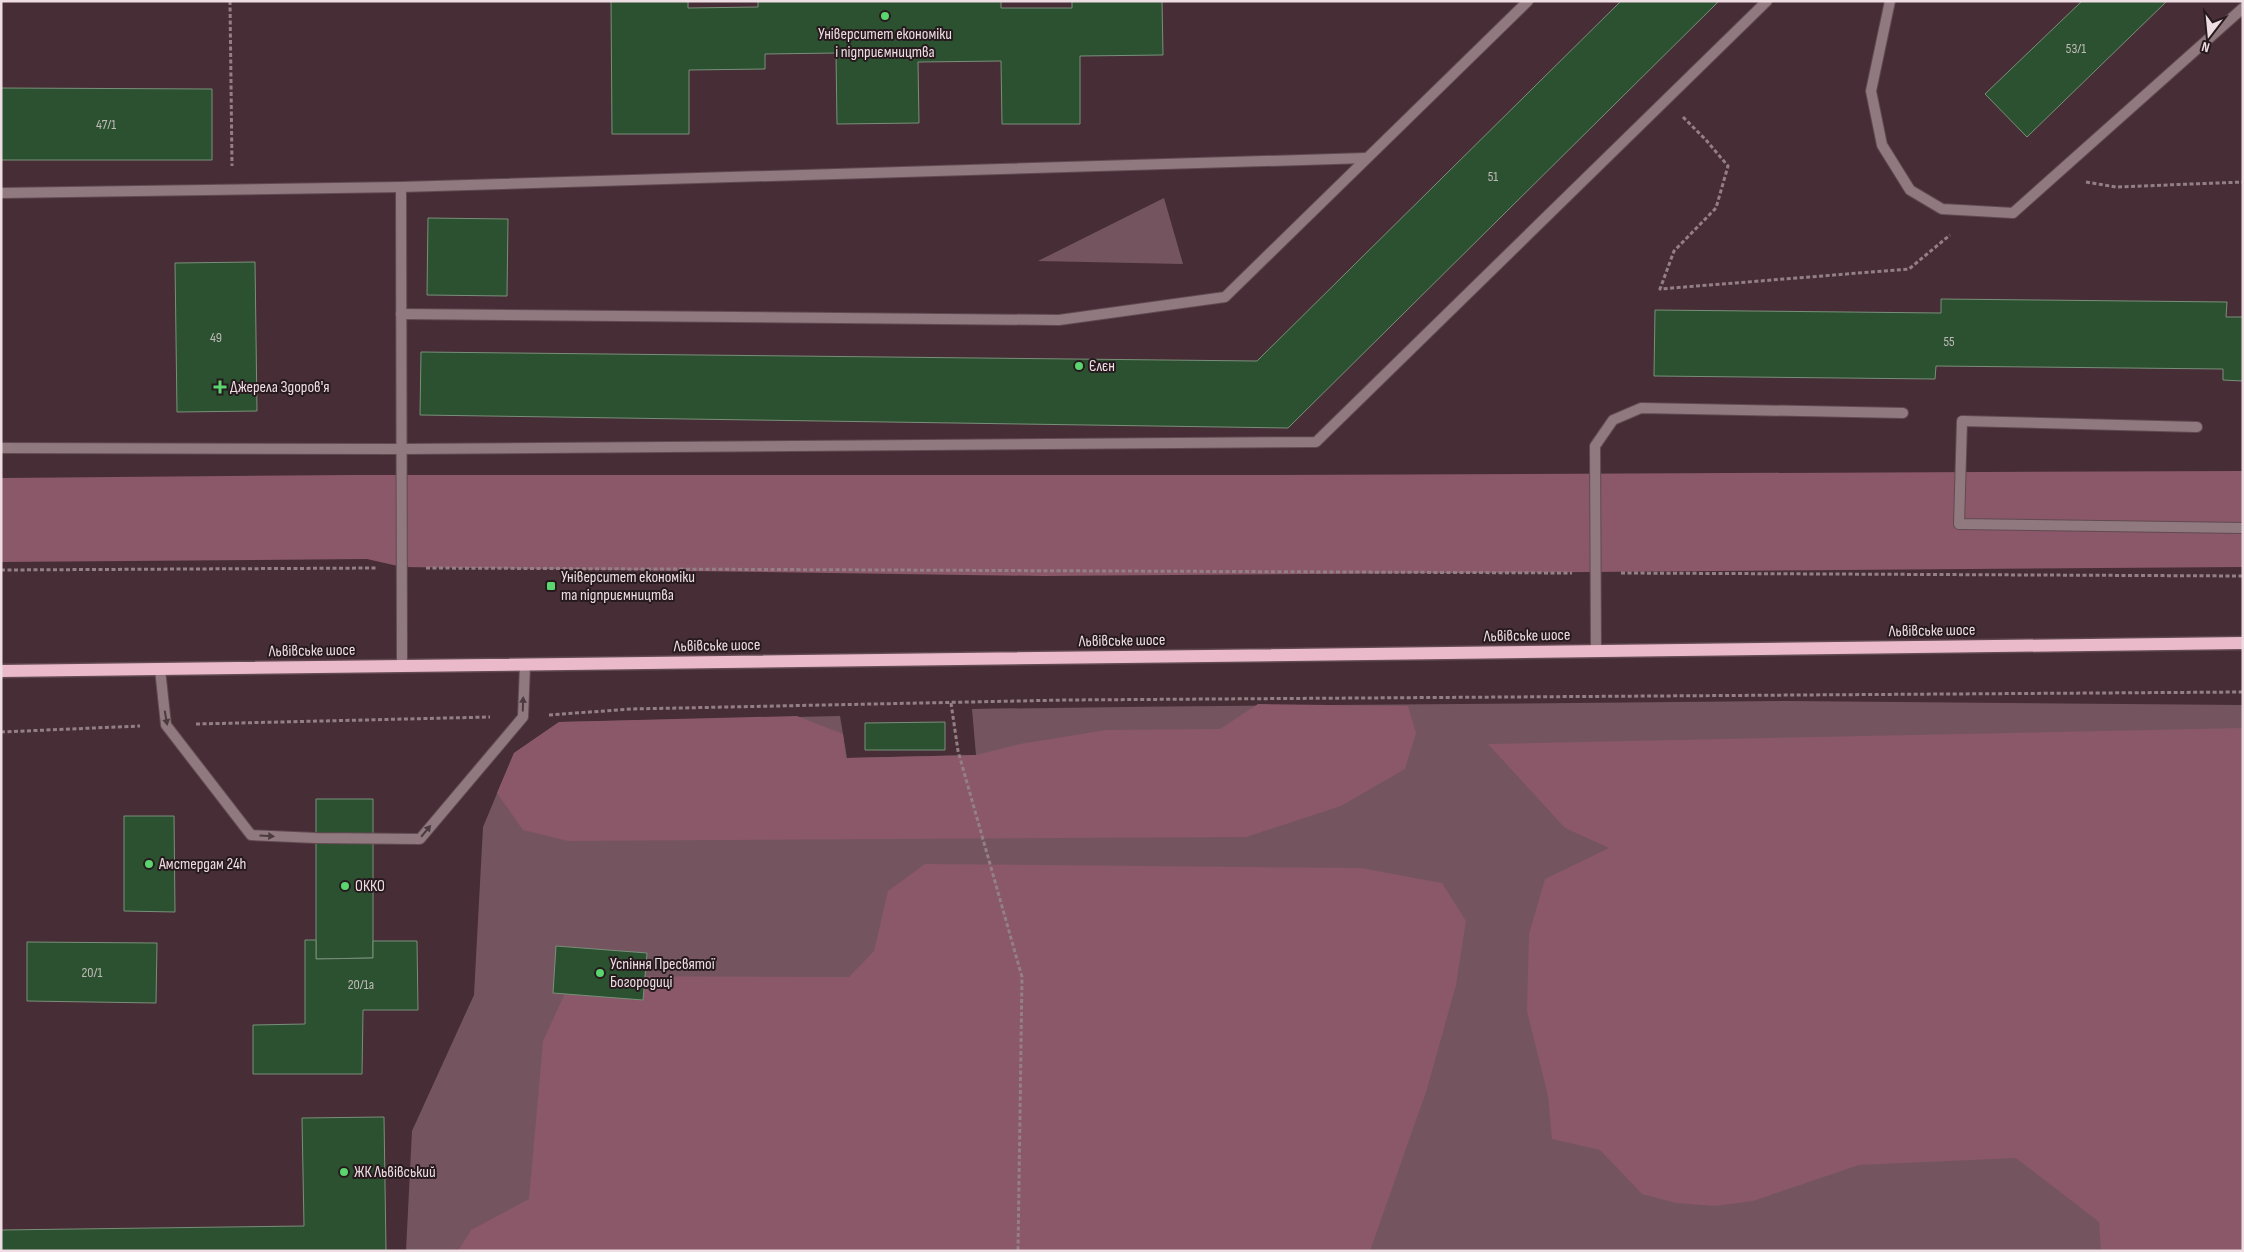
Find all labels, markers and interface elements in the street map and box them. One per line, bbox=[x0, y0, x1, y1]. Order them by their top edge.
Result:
marker: Університет економіки і підприємництва bbox=[879, 10, 891, 22]
north arrow bbox=[2184, 10, 2234, 60]
place label: Університет економіки і підприємництва bbox=[818, 25, 952, 62]
text: N bbox=[2200, 38, 2211, 56]
house number: 53/1 bbox=[2066, 40, 2086, 57]
house number: 47/1 bbox=[96, 116, 116, 133]
house number: 51 bbox=[1488, 168, 1498, 185]
house number: 49 bbox=[210, 329, 222, 346]
house number: 55 bbox=[1943, 333, 1955, 350]
place label: Єлєн bbox=[1089, 357, 1115, 376]
marker: Єлєн bbox=[1073, 360, 1085, 372]
place label: Джерела Здоров'я bbox=[230, 378, 330, 397]
marker: Джерела Здоров'я bbox=[214, 381, 226, 393]
place label: Університет економіки та підприємництва bbox=[561, 568, 695, 605]
marker: Університет економіки та підприємництва bbox=[545, 580, 557, 592]
street label: Львівське шосе bbox=[1888, 621, 1975, 641]
street label: Львівське шосе bbox=[1483, 626, 1570, 646]
street label: Львівське шосе bbox=[1078, 631, 1165, 651]
street label: Львівське шосе bbox=[673, 636, 760, 656]
street label: Львівське шосе bbox=[268, 641, 355, 661]
one-way arrow bbox=[520, 696, 528, 712]
one-way arrow bbox=[162, 710, 170, 726]
one-way arrow bbox=[421, 825, 432, 838]
one-way arrow bbox=[260, 832, 276, 840]
place label: Амстердам 24h bbox=[158, 855, 246, 874]
marker: Амстердам 24h bbox=[143, 858, 155, 870]
place label: ОККО bbox=[355, 877, 385, 896]
marker: ОККО bbox=[339, 880, 351, 892]
place label: Успіння Пресвятої Богородиці bbox=[610, 955, 716, 992]
house number: 20/1 bbox=[82, 964, 103, 981]
marker: Успіння Пресвятої Богородиці bbox=[594, 967, 606, 979]
house number: 20/1а bbox=[348, 976, 374, 993]
place label: ЖК Львівський bbox=[354, 1163, 436, 1182]
marker: ЖК Львівський bbox=[338, 1166, 350, 1178]

